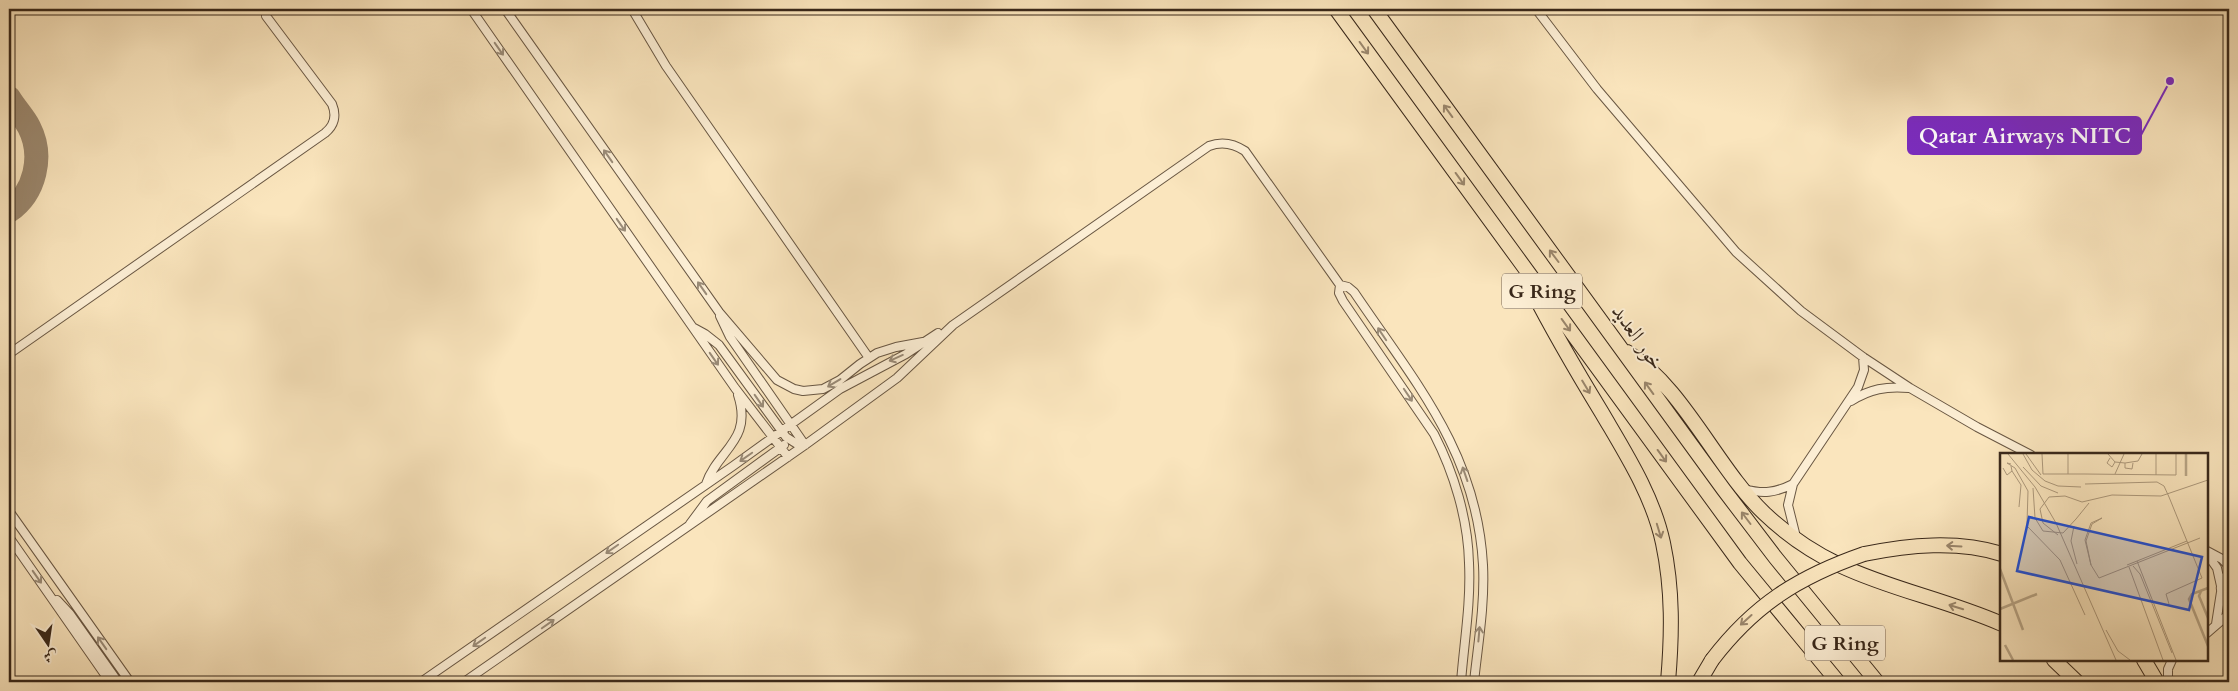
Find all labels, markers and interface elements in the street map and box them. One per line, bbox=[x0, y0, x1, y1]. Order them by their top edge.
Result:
one-way arrow bbox=[1359, 41, 1370, 54]
one-way arrow bbox=[494, 42, 504, 56]
one-way arrow bbox=[1443, 104, 1453, 118]
callout: Qatar Airways NITC bbox=[1908, 117, 2141, 154]
text: Qatar Airways NITC bbox=[1919, 121, 2131, 151]
one-way arrow bbox=[603, 150, 614, 163]
one-way arrow bbox=[1455, 172, 1466, 185]
one-way arrow bbox=[616, 218, 626, 232]
one-way arrow bbox=[1549, 250, 1560, 263]
road number: G Ring bbox=[1502, 274, 1582, 308]
one-way arrow bbox=[697, 282, 707, 296]
street label: خور العديد bbox=[1604, 298, 1671, 376]
one-way arrow bbox=[1561, 318, 1571, 332]
one-way arrow bbox=[1377, 328, 1387, 342]
one-way arrow bbox=[709, 352, 719, 366]
one-way arrow bbox=[889, 354, 904, 364]
one-way arrow bbox=[828, 378, 842, 388]
one-way arrow bbox=[1582, 379, 1592, 393]
one-way arrow bbox=[1644, 381, 1654, 395]
one-way arrow bbox=[1403, 387, 1413, 401]
one-way arrow bbox=[754, 394, 764, 408]
one-way arrow bbox=[1657, 449, 1667, 463]
one-way arrow bbox=[739, 452, 753, 462]
inset map bbox=[2000, 453, 2208, 661]
one-way arrow bbox=[1460, 466, 1469, 482]
one-way arrow bbox=[1741, 511, 1751, 525]
one-way arrow bbox=[1655, 523, 1665, 539]
one-way arrow bbox=[1946, 541, 1962, 551]
one-way arrow bbox=[605, 544, 619, 554]
one-way arrow bbox=[32, 570, 42, 584]
one-way arrow bbox=[1948, 602, 1964, 612]
one-way arrow bbox=[1740, 615, 1753, 626]
north arrow bbox=[22, 618, 72, 668]
one-way arrow bbox=[540, 619, 554, 629]
one-way arrow bbox=[1474, 626, 1484, 642]
road number: G Ring bbox=[1805, 626, 1885, 660]
one-way arrow bbox=[97, 636, 107, 650]
one-way arrow bbox=[472, 637, 486, 647]
text: ش bbox=[42, 645, 60, 667]

